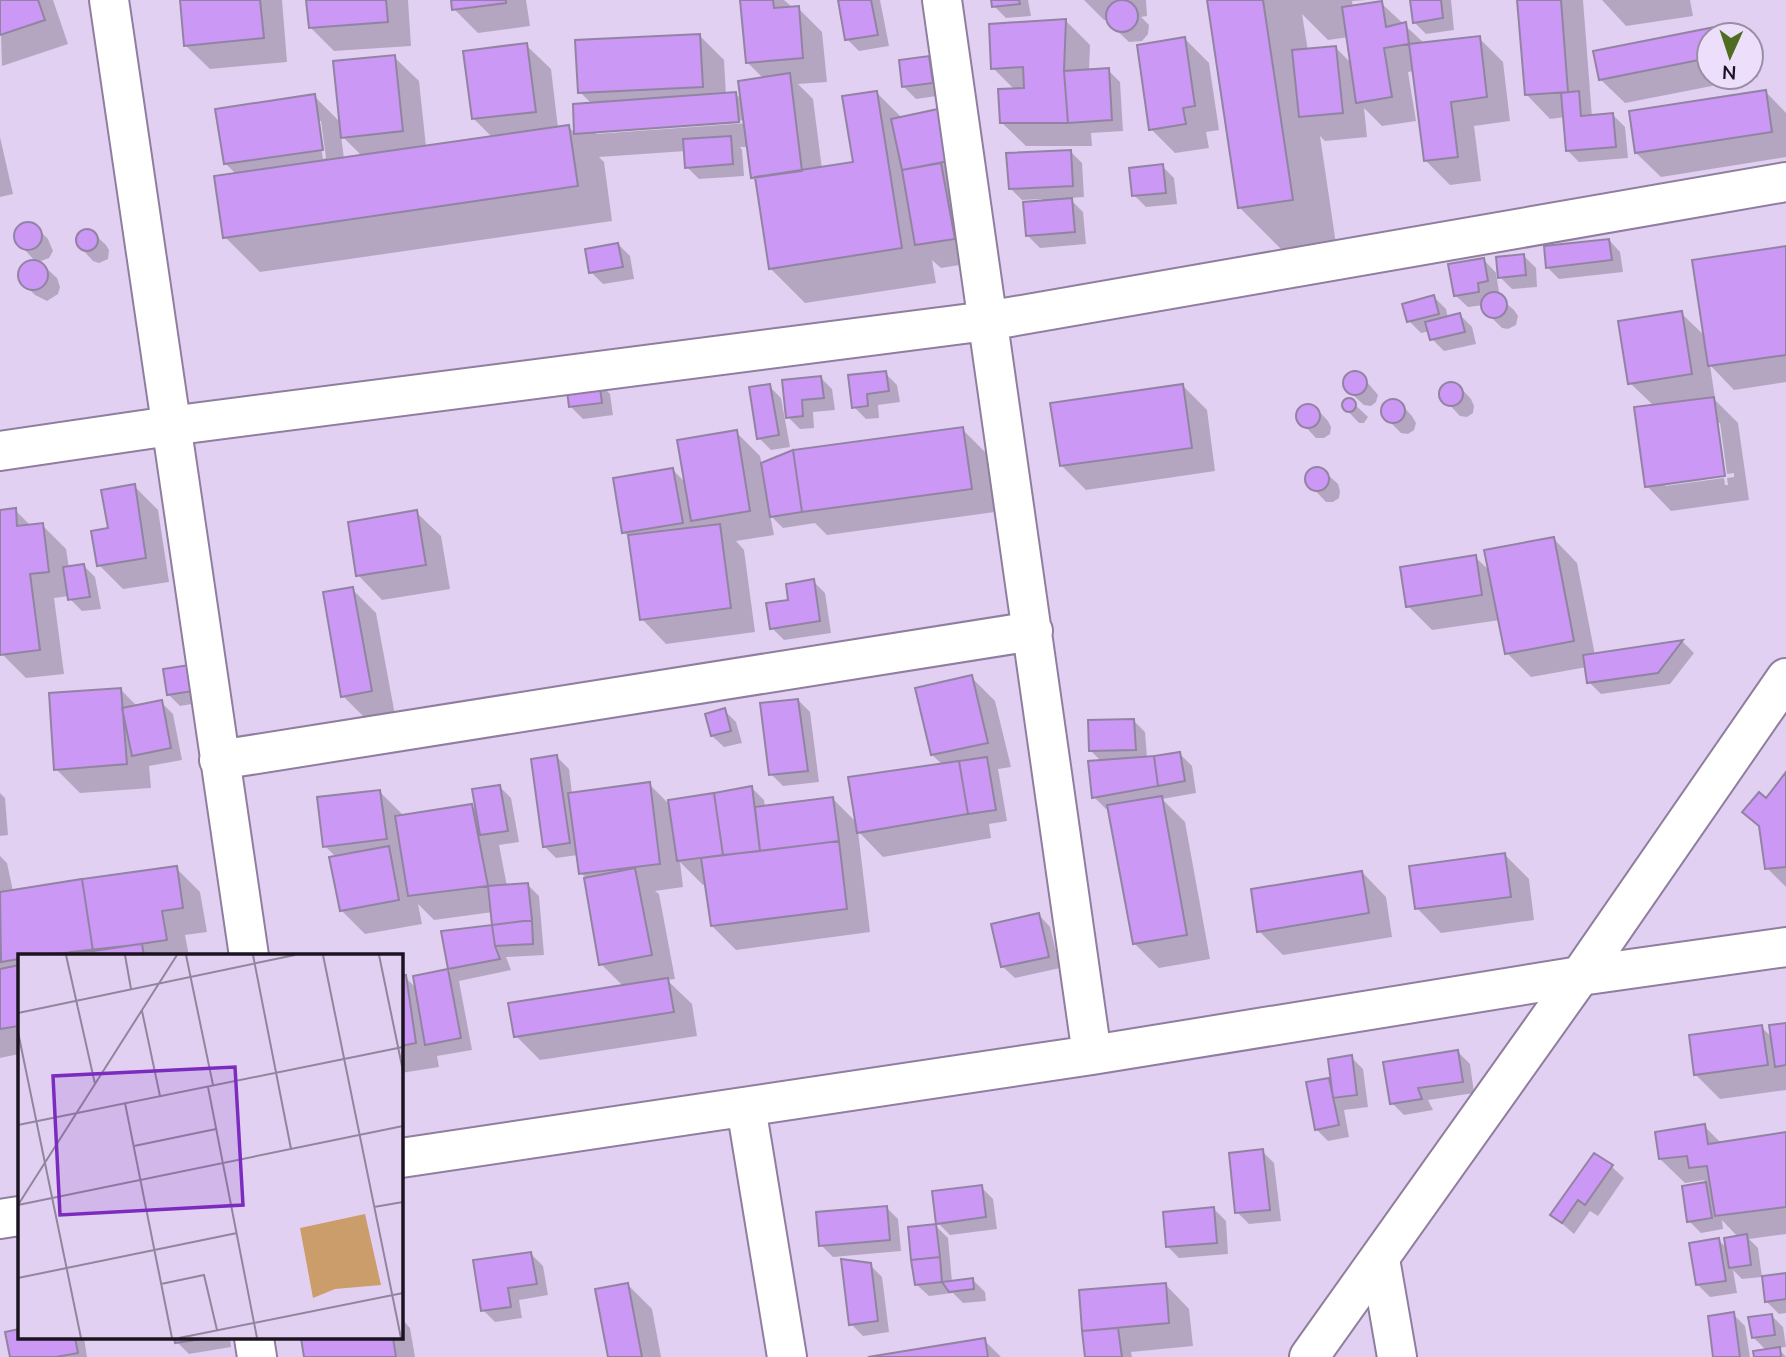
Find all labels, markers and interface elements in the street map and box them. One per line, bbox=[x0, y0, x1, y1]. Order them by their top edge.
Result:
north arrow bbox=[1695, 21, 1765, 91]
text: N bbox=[1721, 61, 1737, 85]
inset map bbox=[18, 954, 402, 1340]

